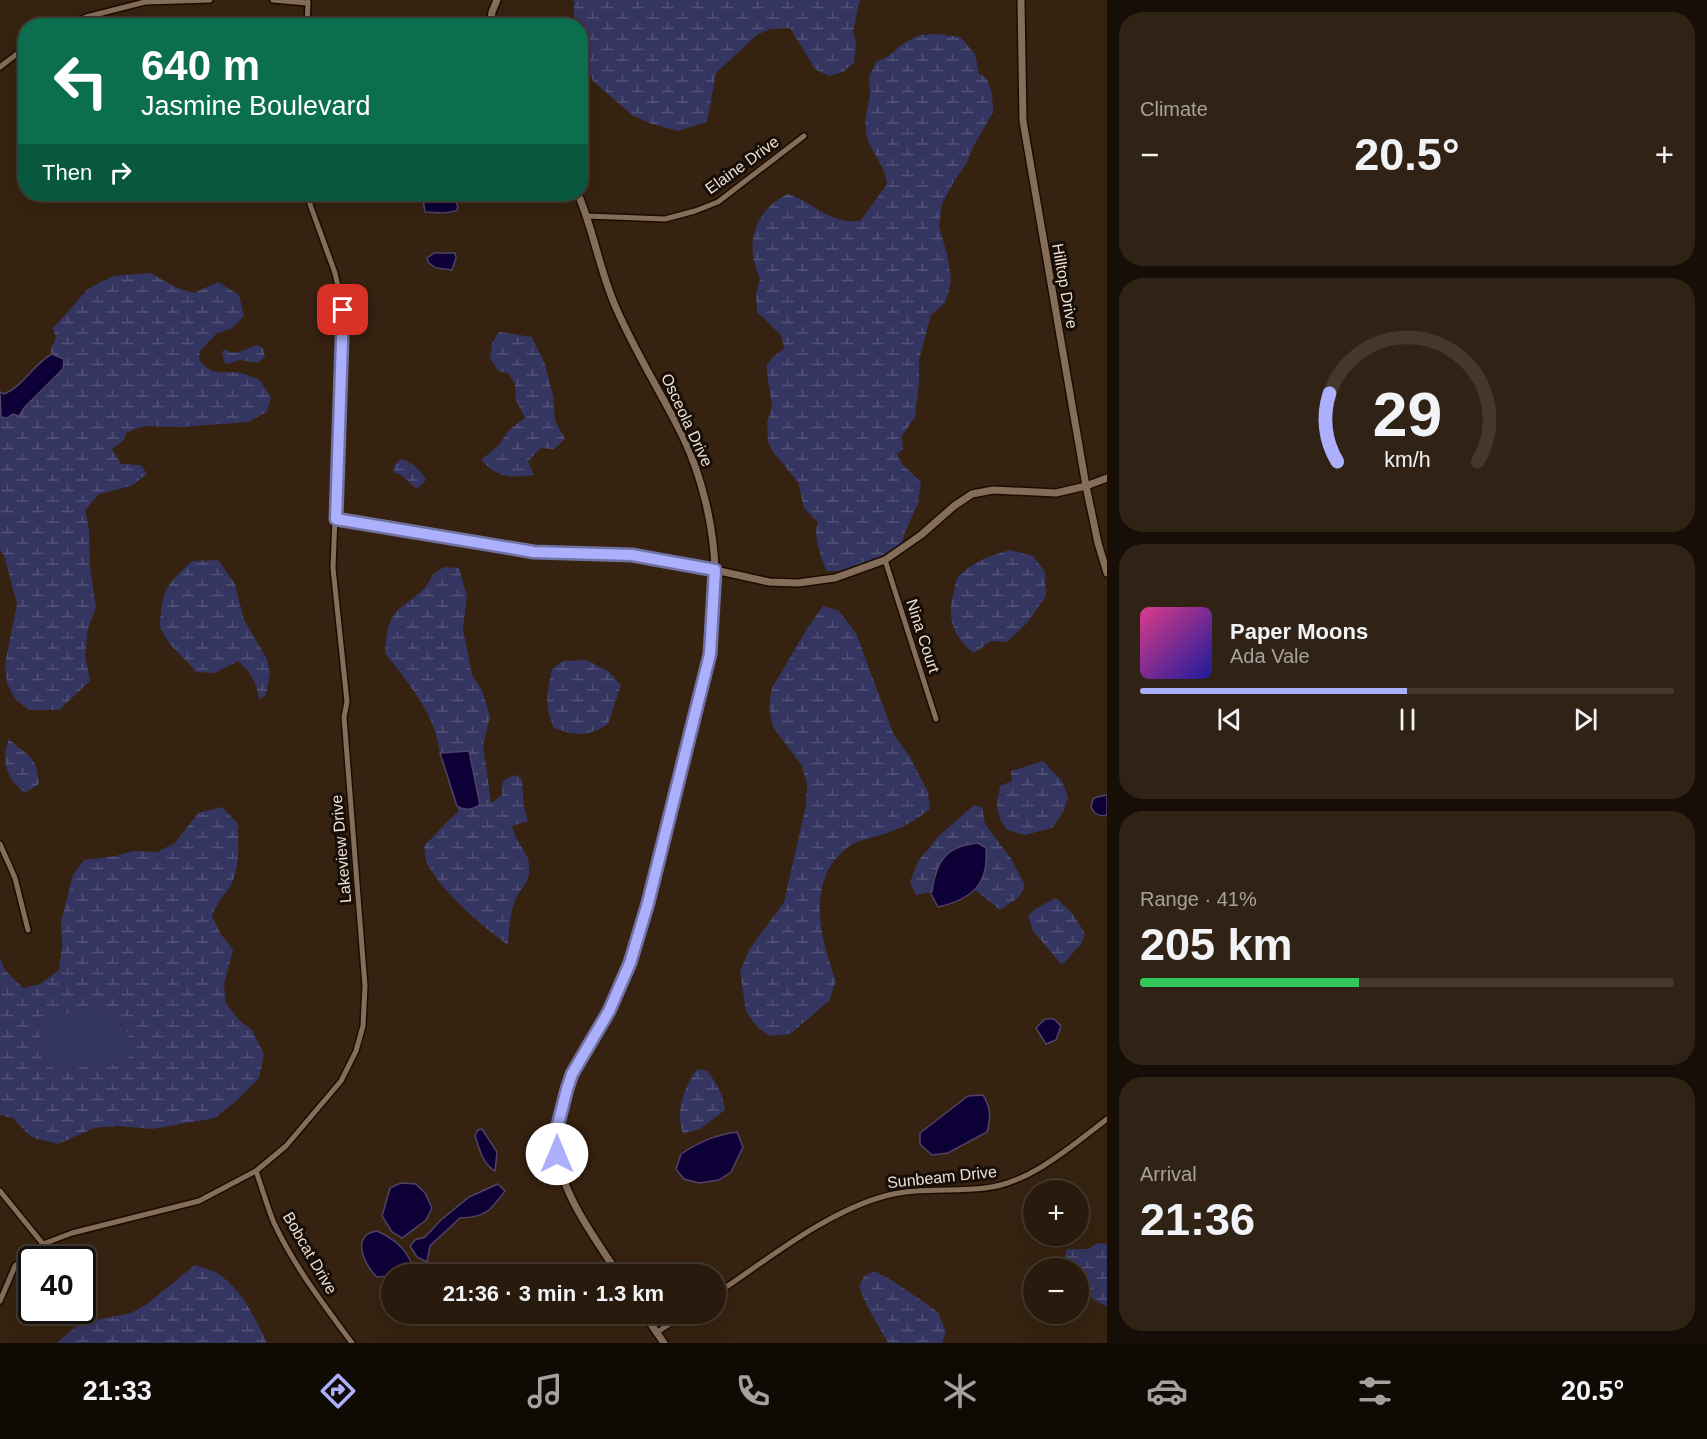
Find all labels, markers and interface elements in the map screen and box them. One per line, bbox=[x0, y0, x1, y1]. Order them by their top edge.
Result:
icon: left bbox=[42, 42, 120, 120]
text: 640 m bbox=[141, 42, 260, 89]
text: Jasmine Boulevard bbox=[141, 91, 371, 121]
text: Climate bbox=[1140, 98, 1208, 120]
text: 20.5° bbox=[1354, 129, 1460, 180]
street label: Elaine Drive bbox=[702, 133, 782, 197]
text: − bbox=[1140, 136, 1159, 173]
text: + bbox=[1655, 136, 1674, 173]
icon: right bbox=[104, 156, 137, 189]
text: Then bbox=[42, 160, 92, 185]
street label: Hilltop Drive bbox=[1049, 242, 1081, 330]
pin bbox=[317, 284, 368, 335]
icon: arrive bbox=[326, 293, 359, 326]
street label: Osceola Drive bbox=[658, 371, 716, 469]
text: 29 bbox=[1372, 380, 1442, 449]
text: km/h bbox=[1384, 449, 1430, 473]
street label: Nina Court bbox=[903, 597, 943, 676]
text: Paper Moons bbox=[1230, 619, 1368, 644]
text: Ada Vale bbox=[1230, 645, 1310, 667]
icon: previous bbox=[1213, 703, 1246, 736]
icon: pause bbox=[1391, 703, 1424, 736]
icon: next bbox=[1569, 703, 1602, 736]
street label: Lakeview Drive bbox=[328, 794, 354, 904]
text: Range · 41% bbox=[1140, 888, 1257, 910]
text: 205 km bbox=[1140, 919, 1293, 970]
position arrow bbox=[525, 1122, 589, 1186]
street label: Sunbeam Drive bbox=[886, 1163, 998, 1191]
text: Arrival bbox=[1140, 1163, 1197, 1185]
map controls bbox=[1023, 1180, 1089, 1324]
button: + bbox=[1023, 1180, 1089, 1246]
text: 21:36 bbox=[1140, 1194, 1255, 1245]
street label: Bobcat Drive bbox=[280, 1209, 340, 1297]
speed limit sign: 40 bbox=[18, 1246, 96, 1324]
button: − bbox=[1023, 1258, 1089, 1324]
text: 21:36 · 3 min · 1.3 km bbox=[443, 1281, 664, 1306]
icon: directions bbox=[317, 1370, 359, 1412]
icon: music bbox=[524, 1370, 566, 1412]
icon: phone bbox=[732, 1370, 774, 1412]
icon: climate bbox=[939, 1370, 981, 1412]
icon: car bbox=[1146, 1370, 1188, 1412]
icon: filters bbox=[1354, 1370, 1396, 1412]
text: 21:33 bbox=[83, 1376, 152, 1406]
text: 20.5° bbox=[1561, 1376, 1624, 1406]

